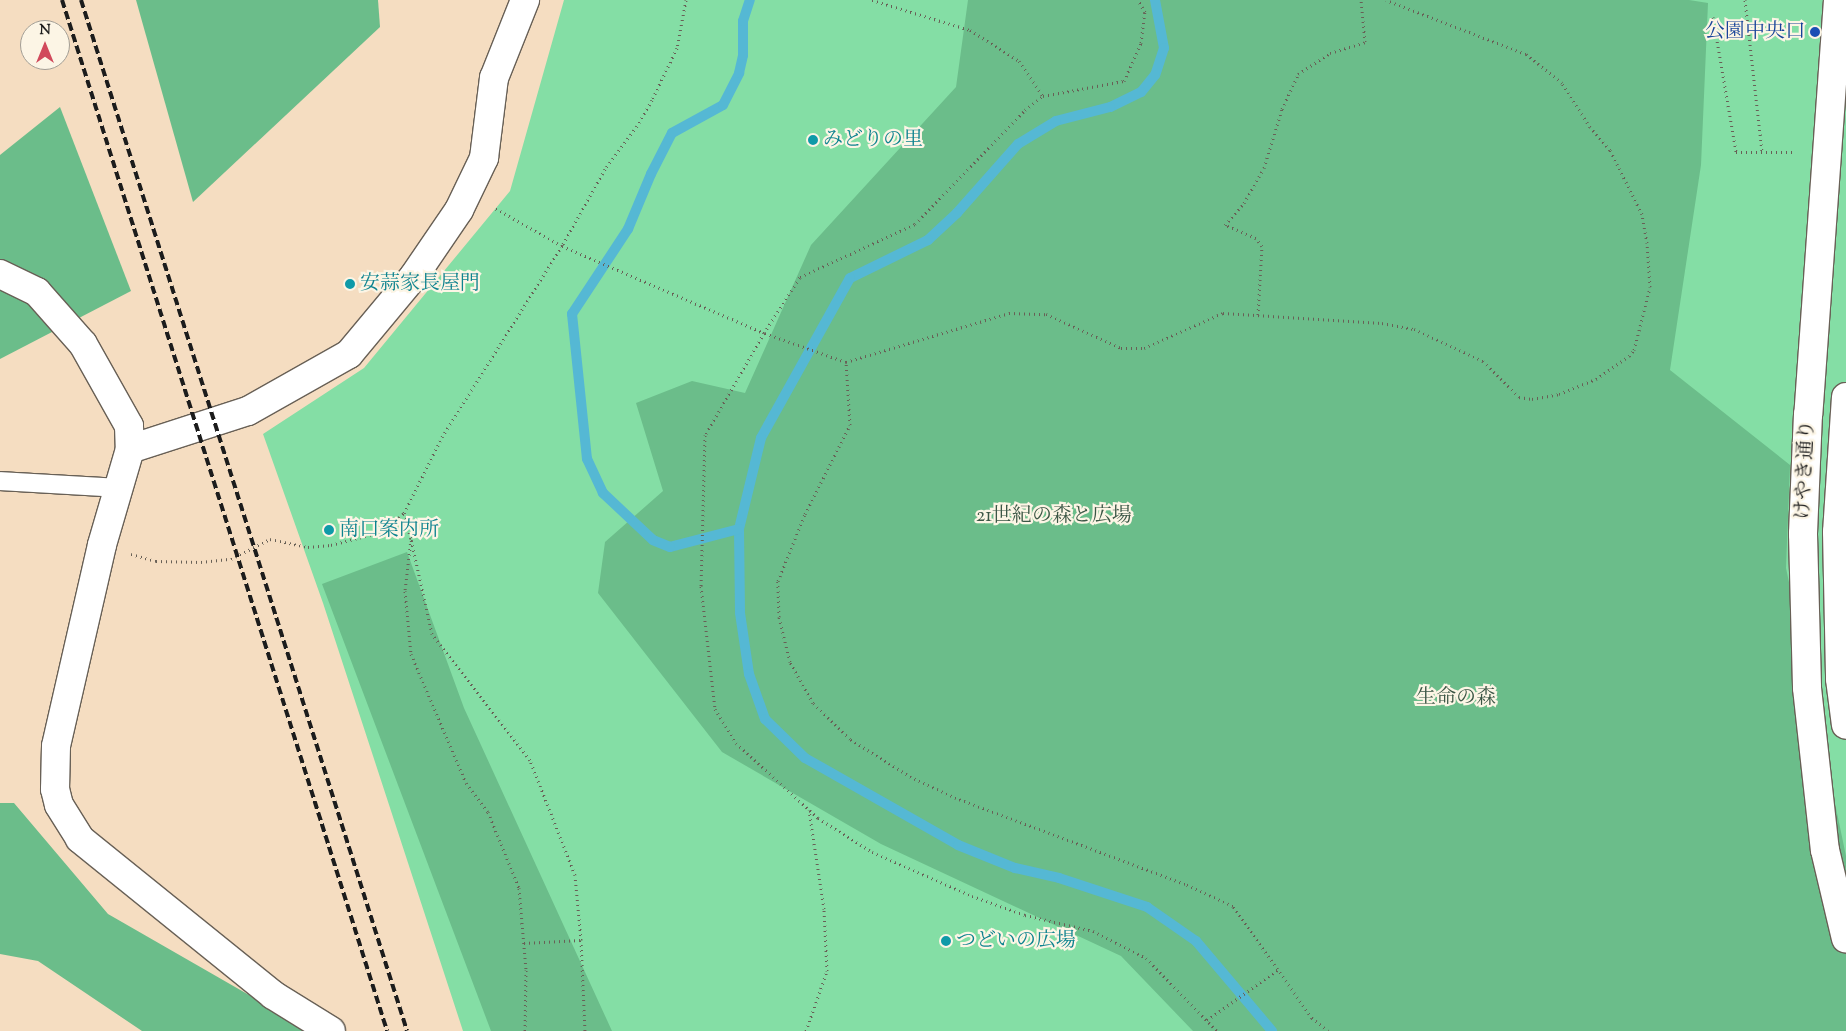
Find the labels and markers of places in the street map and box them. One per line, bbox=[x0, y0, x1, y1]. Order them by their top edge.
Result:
place label: 公園中央口 bbox=[1705, 20, 1805, 44]
marker: 公園中央口 bbox=[1809, 26, 1821, 38]
place label: みどりの里 bbox=[823, 128, 923, 152]
marker: みどりの里 bbox=[807, 134, 819, 146]
place label: 安蒜家長屋門 bbox=[360, 272, 480, 296]
marker: 安蒜家長屋門 bbox=[344, 278, 356, 290]
place label: 南口案内所 bbox=[339, 518, 439, 542]
marker: 南口案内所 bbox=[323, 524, 335, 536]
place label: つどいの広場 bbox=[956, 929, 1076, 953]
marker: つどいの広場 bbox=[940, 935, 952, 947]

